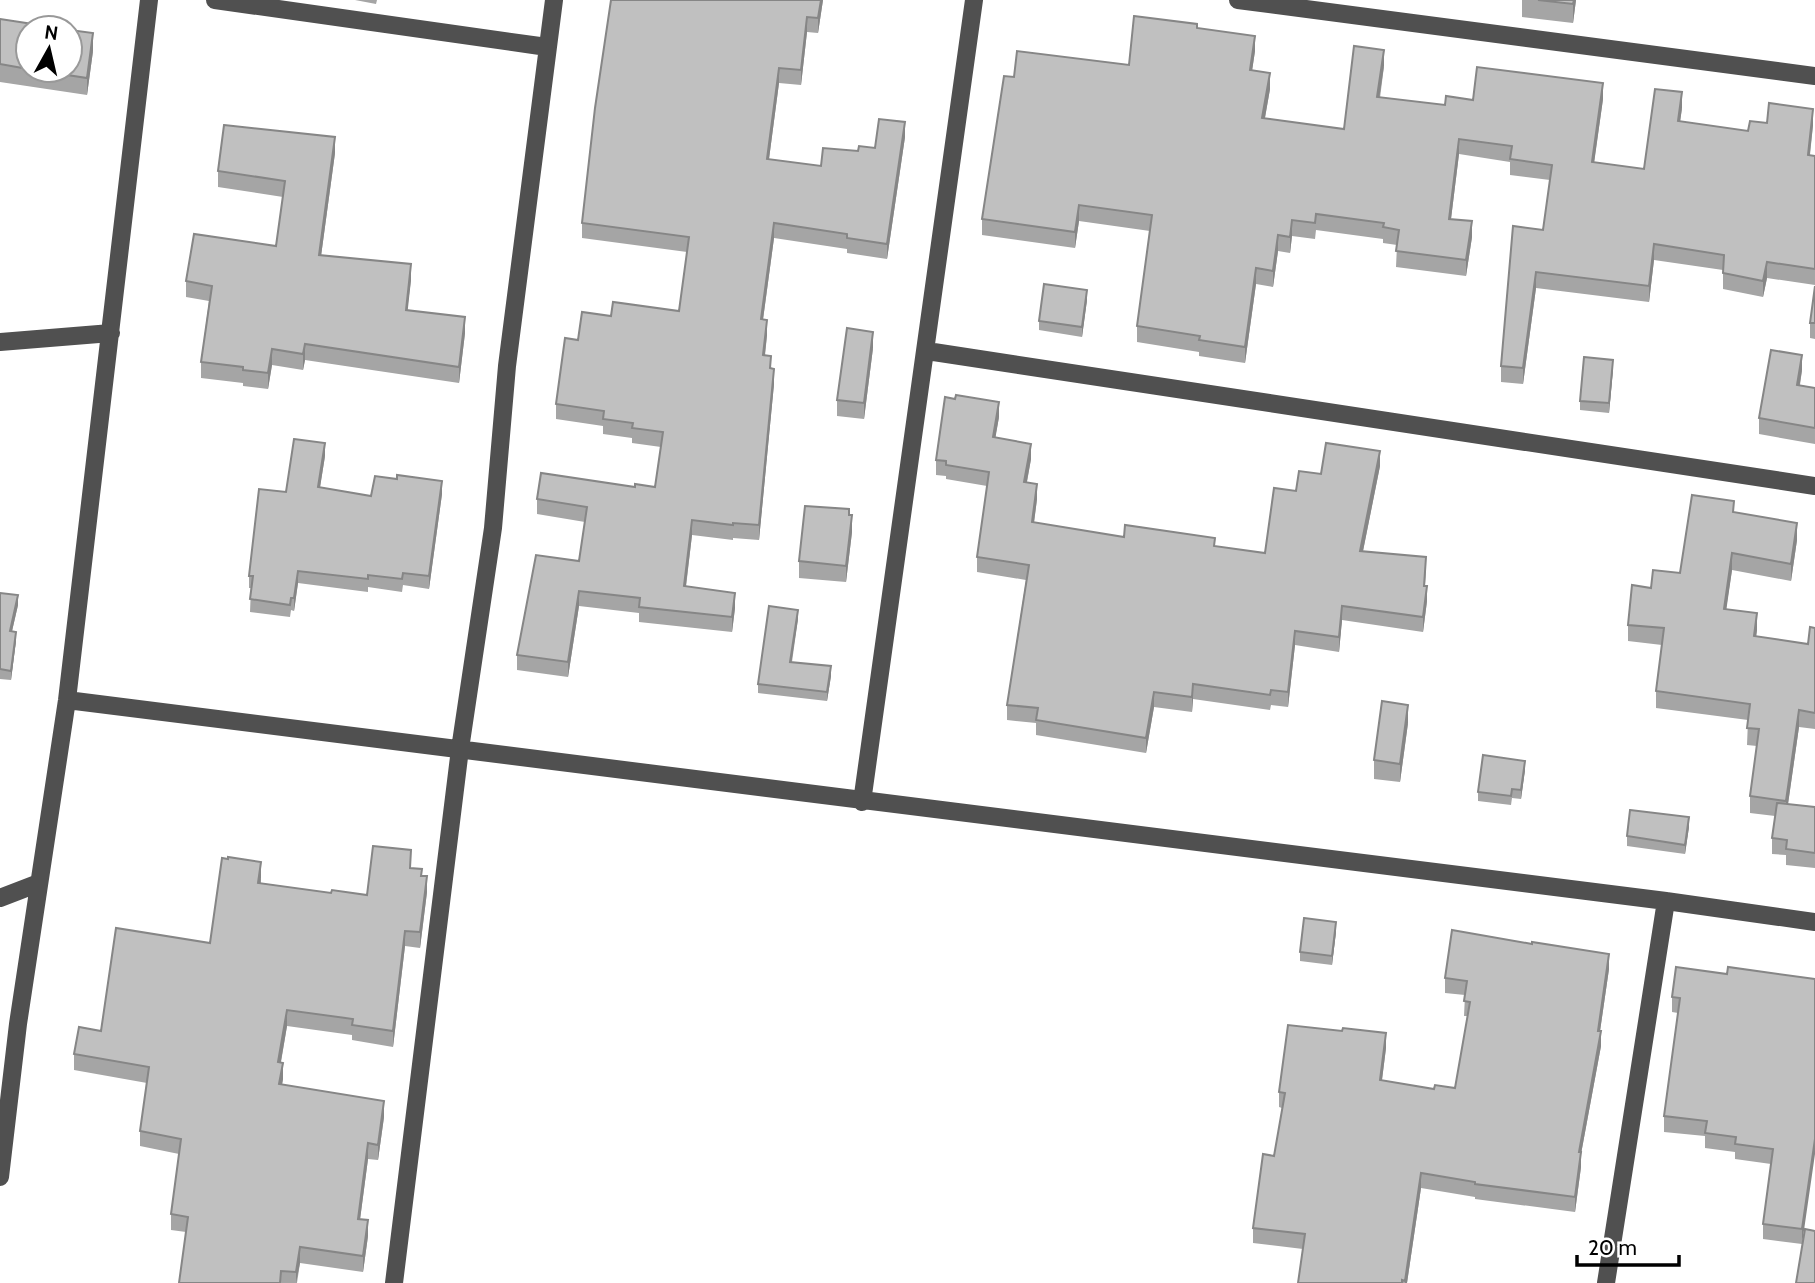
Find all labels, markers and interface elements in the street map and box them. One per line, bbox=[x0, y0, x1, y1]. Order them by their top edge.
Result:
north arrow bbox=[14, 14, 84, 84]
text: N bbox=[43, 20, 60, 45]
scale bar bbox=[1577, 1224, 1678, 1268]
text: 20 m bbox=[1588, 1235, 1637, 1260]

